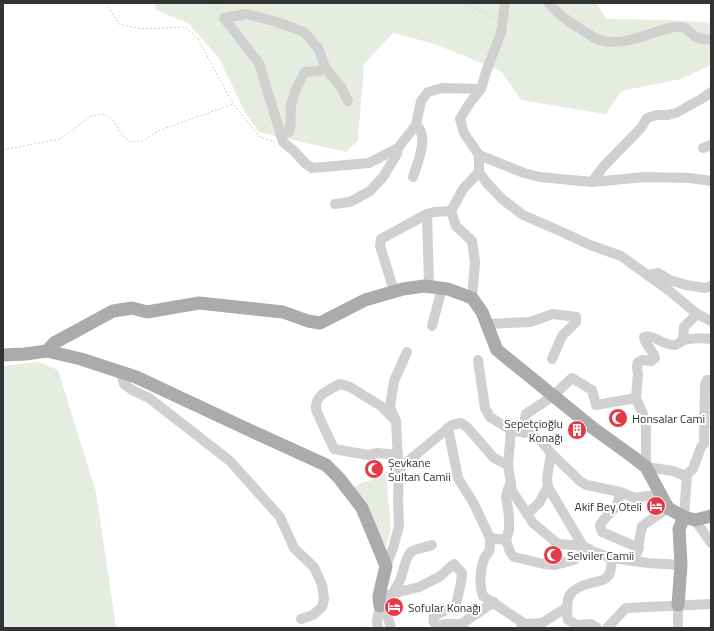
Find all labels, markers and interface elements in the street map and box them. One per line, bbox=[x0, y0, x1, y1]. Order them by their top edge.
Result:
mosque icon: Honsalar Cami bbox=[607, 407, 629, 429]
place label: Honsalar Cami bbox=[632, 409, 705, 428]
place label: Sepetçioğlu Konağı bbox=[504, 414, 563, 447]
building icon: Sepetçioğlu Konağı bbox=[566, 419, 588, 441]
place label: Şevkane Sultan Camii bbox=[388, 453, 451, 486]
mosque icon: Şevkane Sultan Camii bbox=[363, 458, 385, 480]
hotel icon: Akif Bey Oteli bbox=[645, 495, 667, 517]
place label: Akif Bey Oteli bbox=[574, 497, 642, 516]
mosque icon: Selviler Camii bbox=[542, 544, 564, 566]
place label: Selviler Camii bbox=[567, 546, 634, 565]
hotel icon: Sofular Konağı bbox=[383, 596, 405, 618]
place label: Sofular Konağı bbox=[408, 598, 481, 617]

